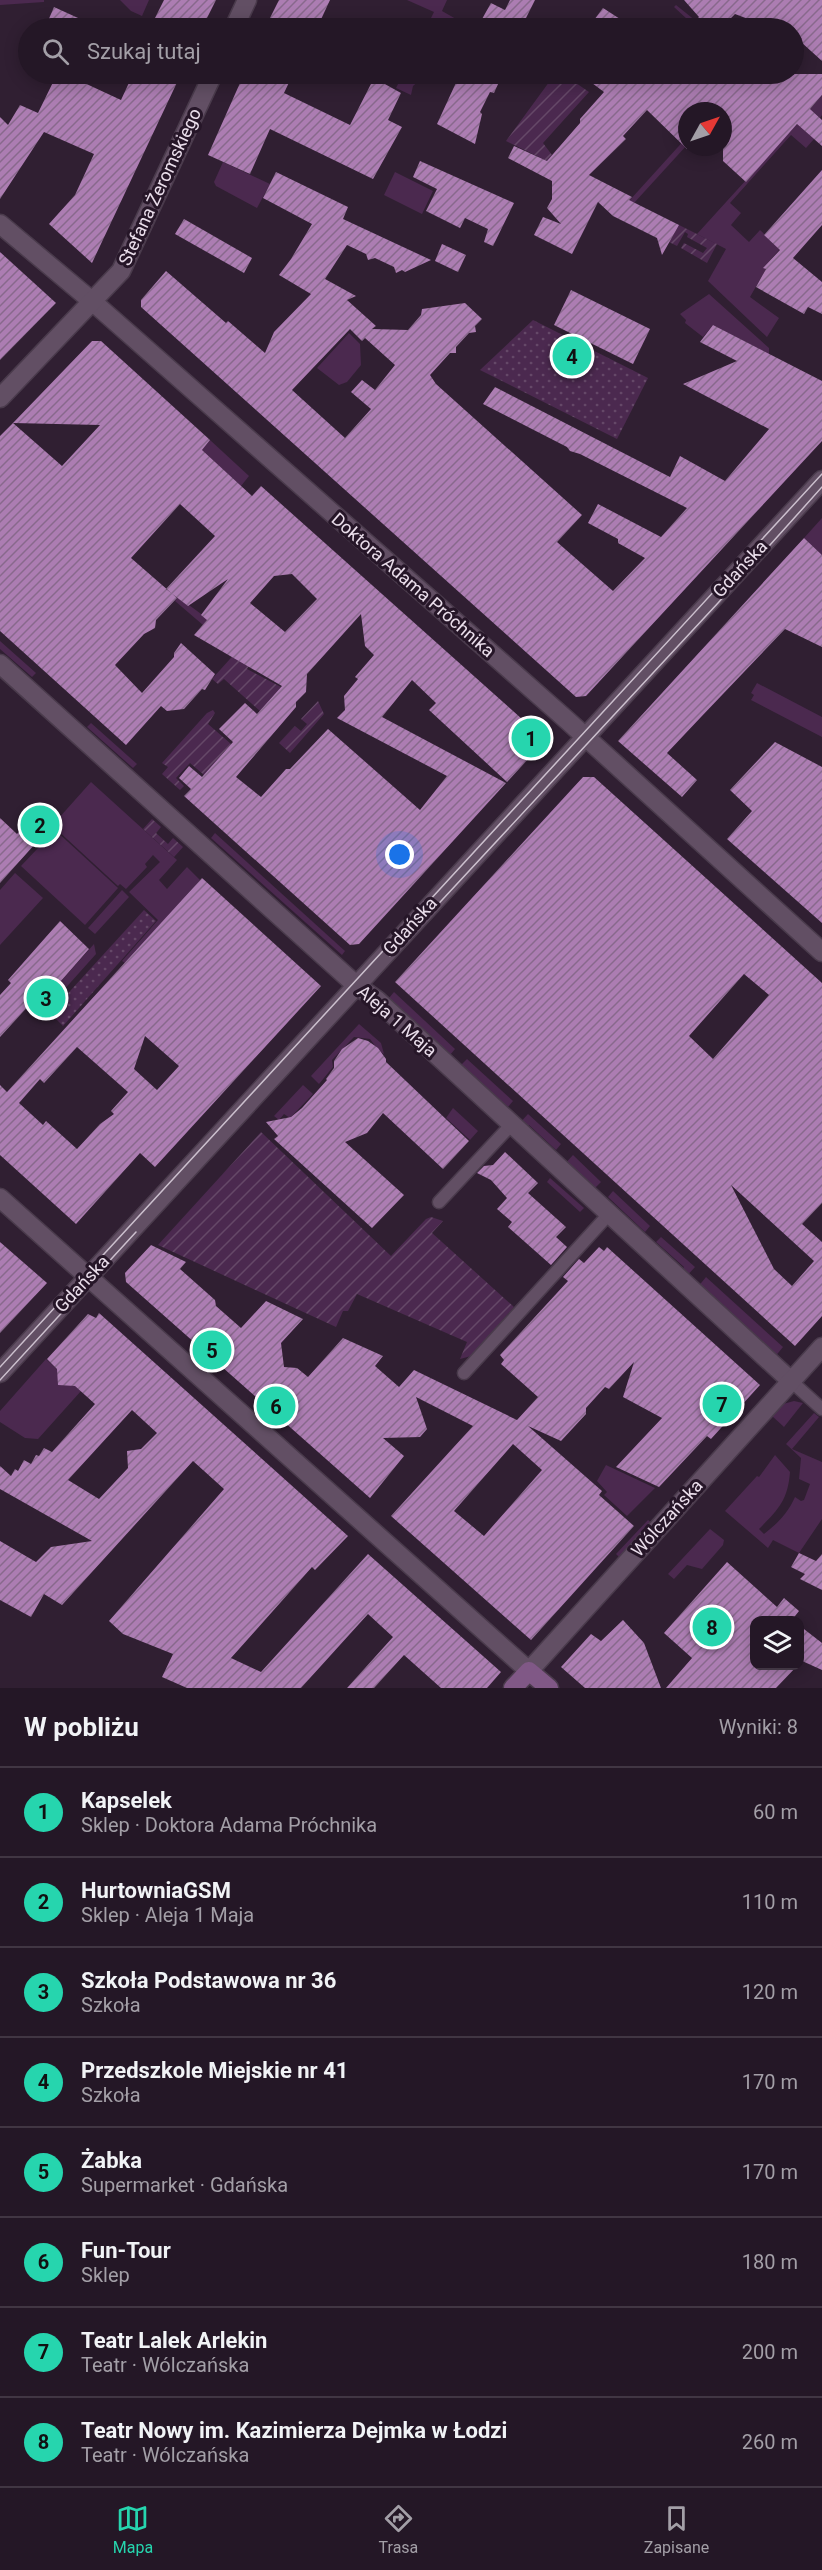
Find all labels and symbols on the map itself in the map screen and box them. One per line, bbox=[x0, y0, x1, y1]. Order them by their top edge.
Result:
north arrow bbox=[678, 102, 732, 156]
street label: Stefana Żeromskiego bbox=[114, 105, 205, 269]
pin: 4 bbox=[552, 334, 592, 378]
street label: Doktora Adama Próchnika bbox=[328, 508, 499, 661]
street label: Gdańska bbox=[708, 536, 771, 602]
pin: 1 bbox=[512, 716, 550, 760]
pin: 2 bbox=[20, 802, 60, 848]
your location bbox=[385, 840, 414, 869]
street label: Gdańska bbox=[378, 892, 441, 959]
pin: 3 bbox=[26, 976, 66, 1020]
street label: Aleja 1 Maja bbox=[353, 980, 441, 1061]
street label: Gdańska bbox=[50, 1251, 113, 1317]
pin: 5 bbox=[192, 1328, 232, 1372]
pin: 7 bbox=[702, 1382, 742, 1426]
pin: 6 bbox=[256, 1384, 296, 1428]
street label: Wólczańska bbox=[626, 1475, 707, 1561]
pin: 8 bbox=[692, 1604, 732, 1650]

